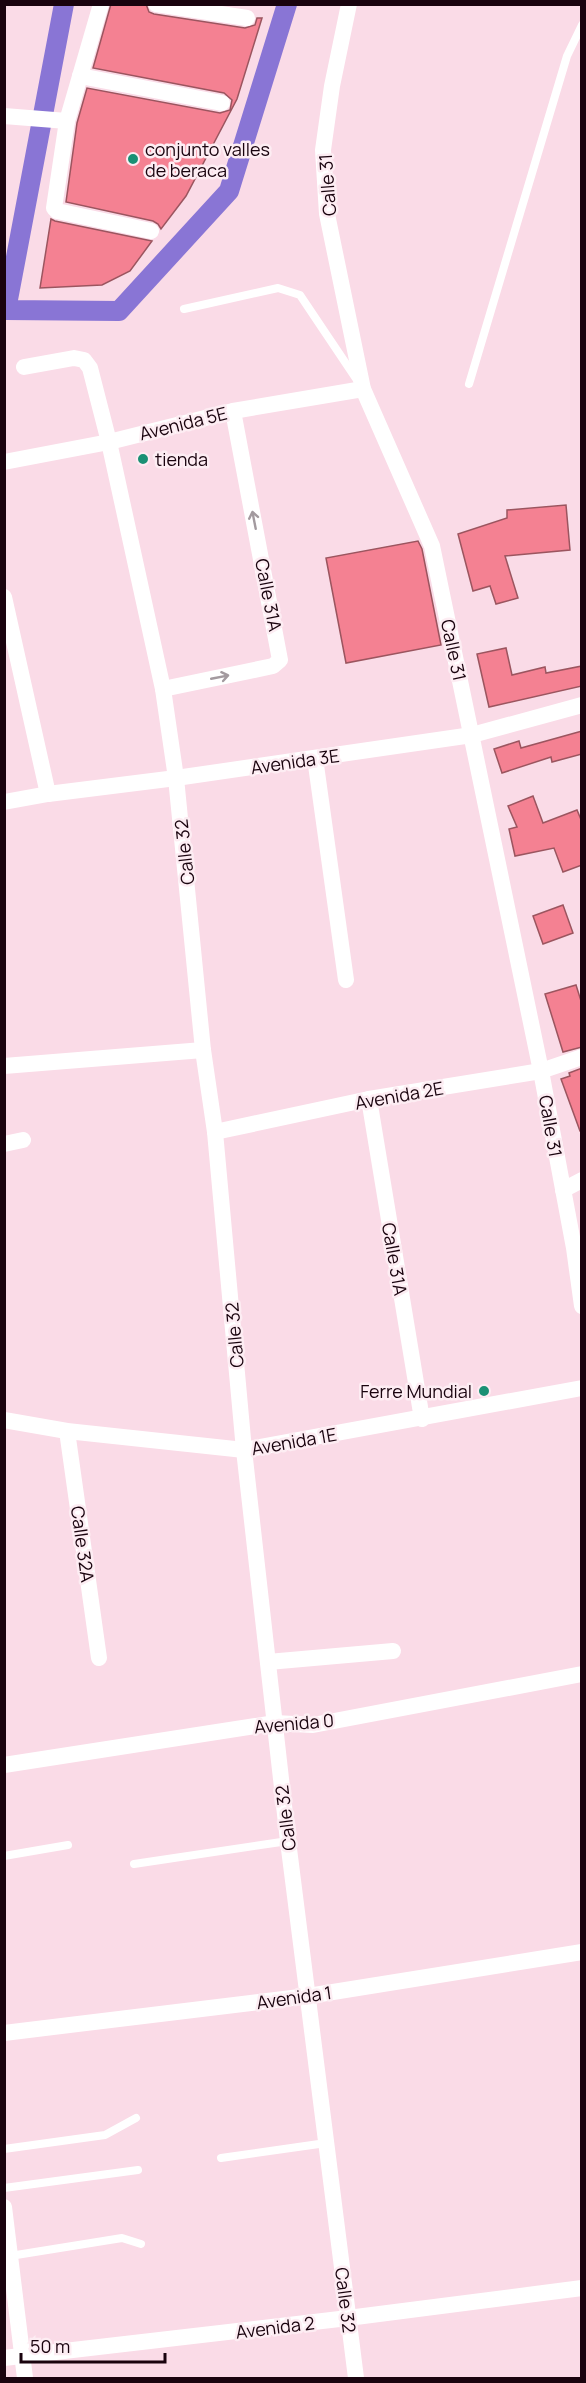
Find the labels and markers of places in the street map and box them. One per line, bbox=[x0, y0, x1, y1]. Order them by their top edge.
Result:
place label: conjunto valles de beraca bbox=[145, 137, 270, 182]
marker: conjunto valles de beraca bbox=[126, 152, 140, 166]
place label: tienda bbox=[155, 447, 208, 471]
marker: tienda bbox=[136, 452, 150, 466]
place label: Ferre Mundial bbox=[360, 1379, 472, 1403]
marker: Ferre Mundial bbox=[477, 1384, 491, 1398]

